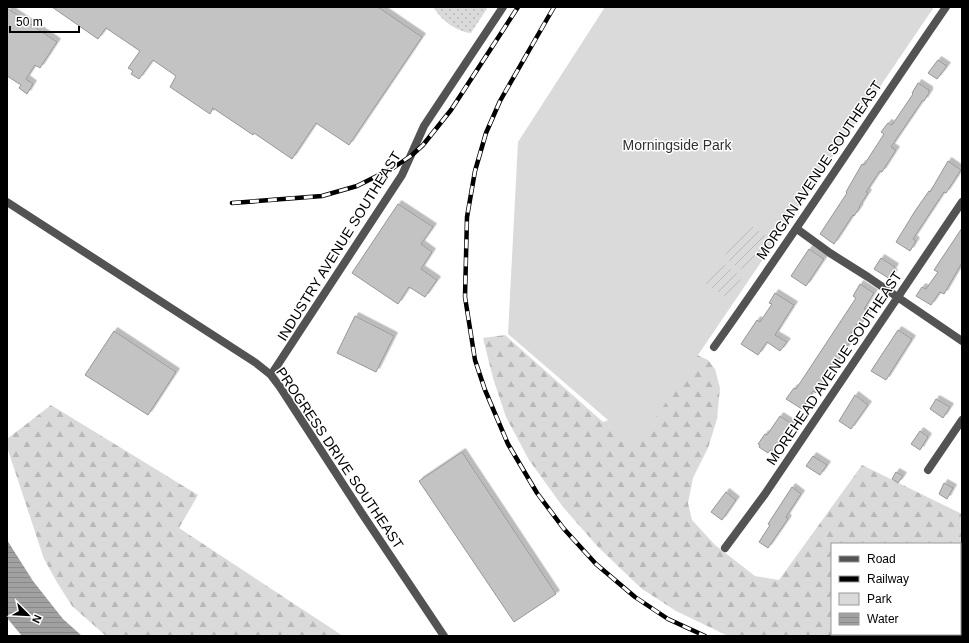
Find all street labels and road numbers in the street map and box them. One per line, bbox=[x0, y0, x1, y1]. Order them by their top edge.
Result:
street label: MORGAN AVENUE SOUTHEAST bbox=[753, 77, 885, 262]
street label: INDUSTRY AVENUE SOUTHEAST bbox=[274, 148, 404, 344]
street label: MOREHEAD AVENUE SOUTHEAST bbox=[763, 268, 905, 468]
street label: PROGRESS DRIVE SOUTHEAST bbox=[273, 364, 407, 552]

